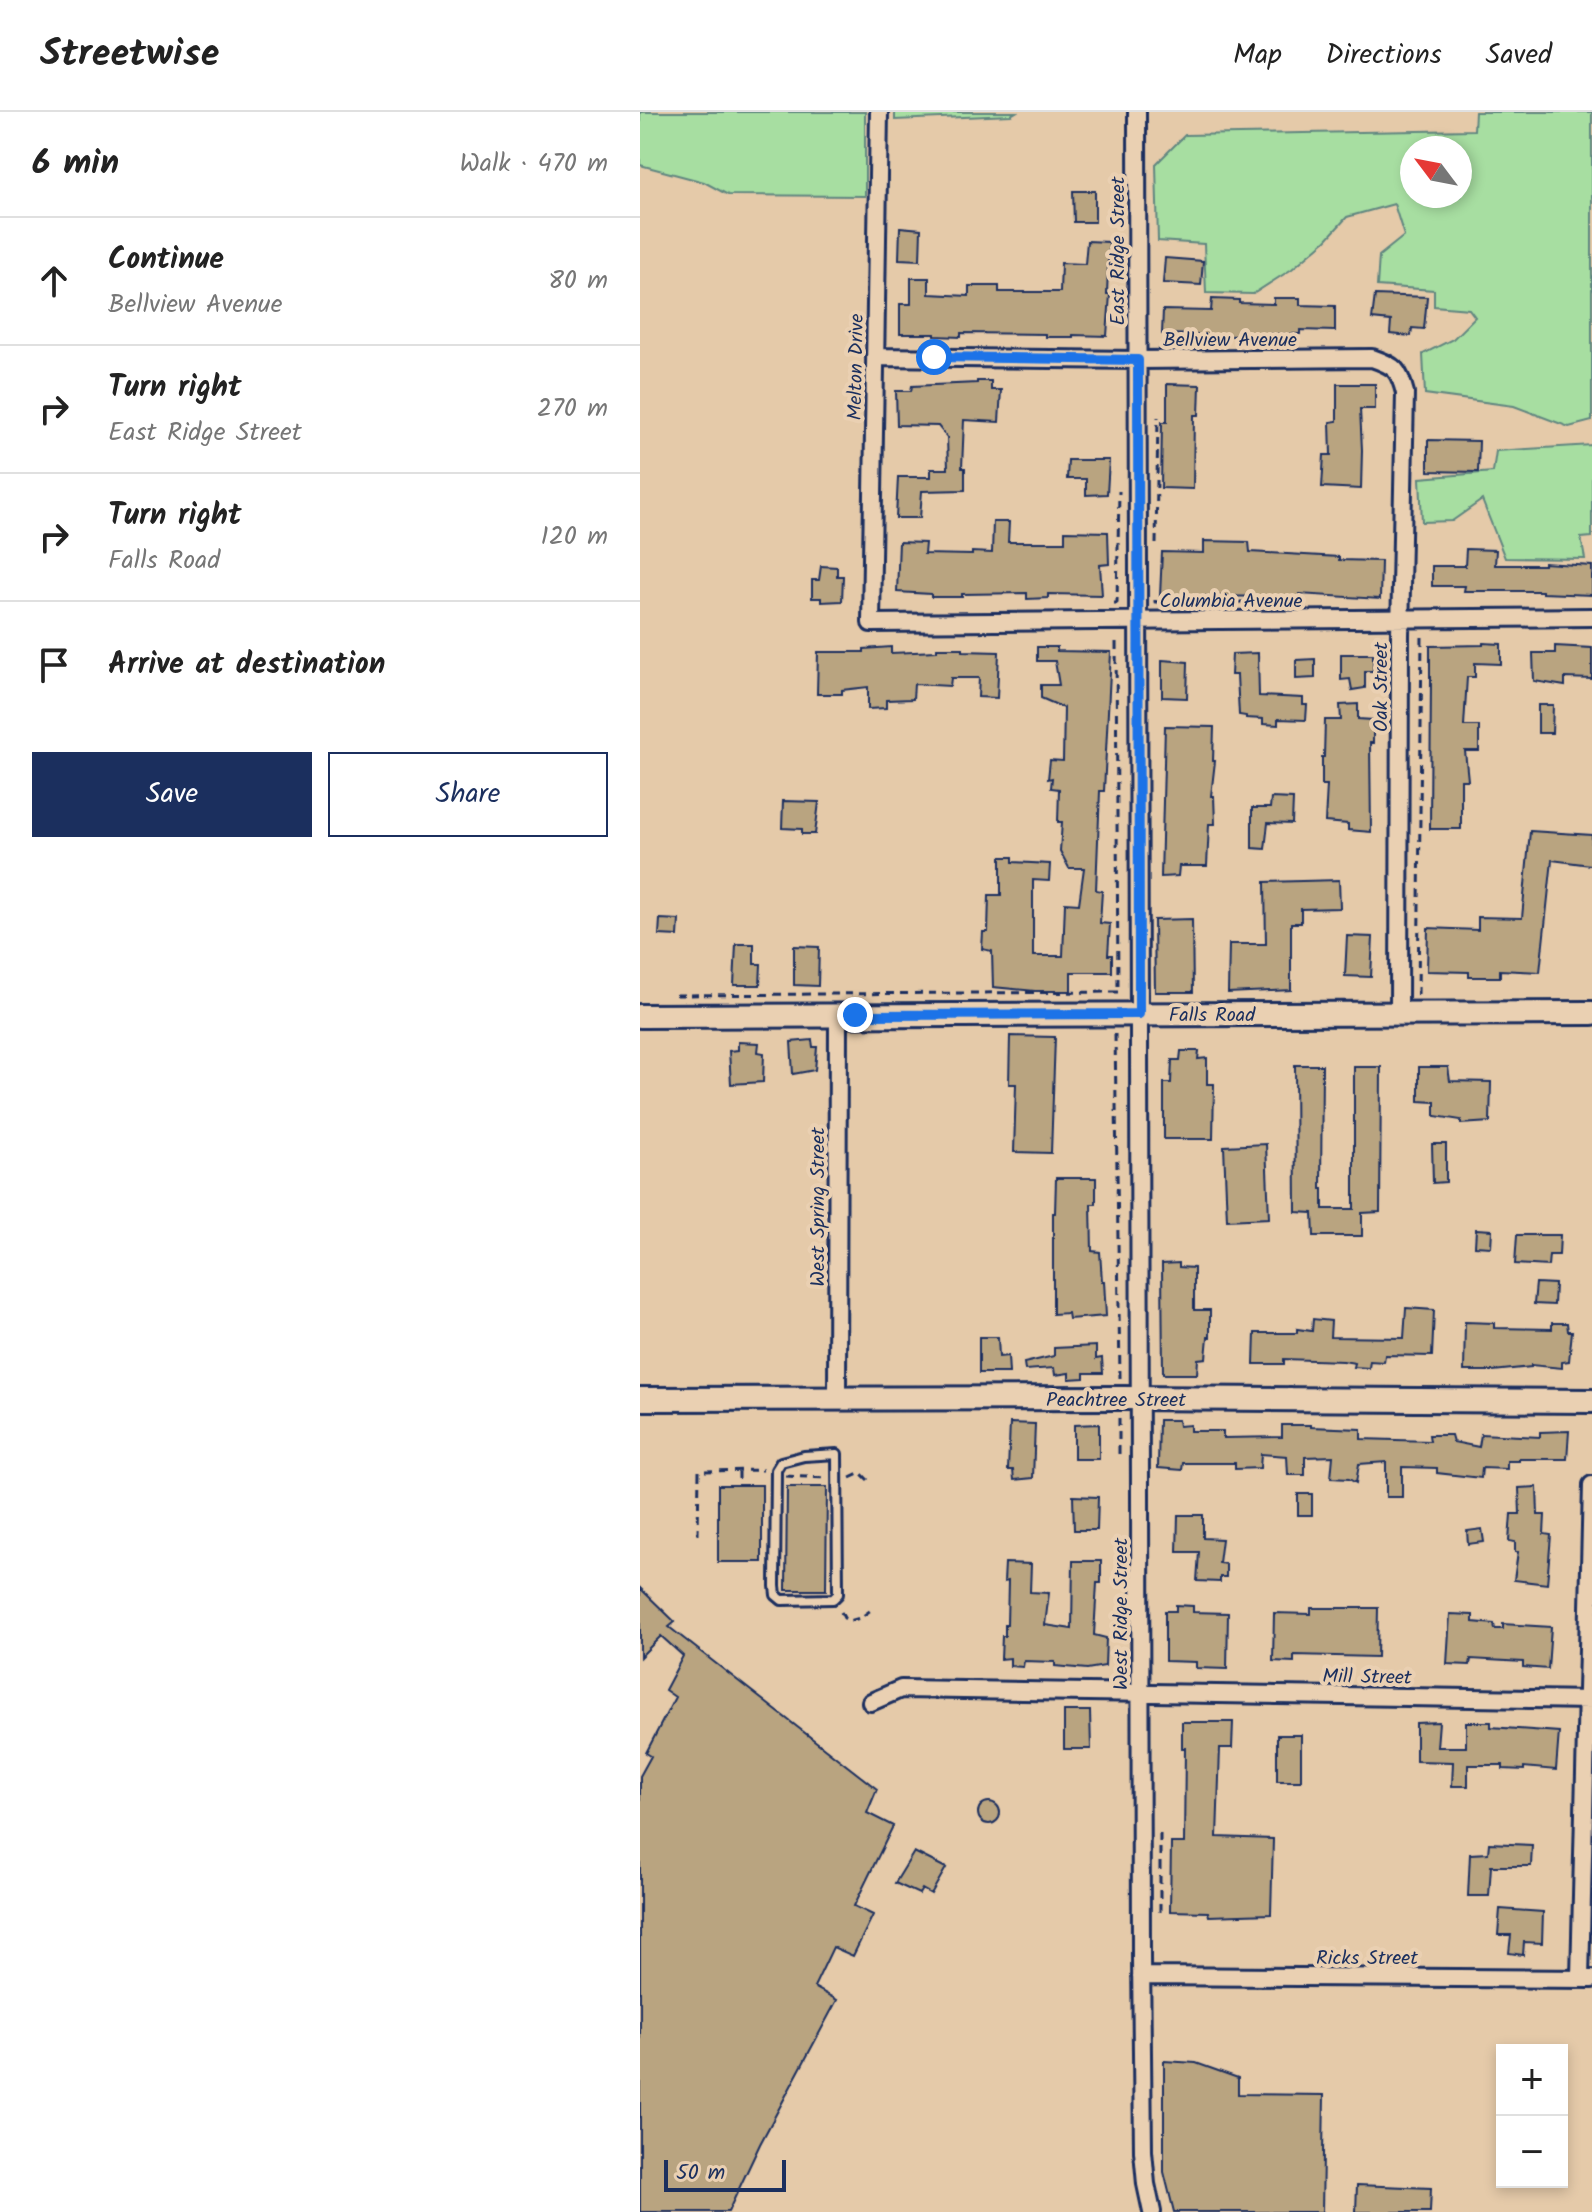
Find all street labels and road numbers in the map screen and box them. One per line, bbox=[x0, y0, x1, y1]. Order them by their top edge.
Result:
street label: East Ridge Street bbox=[1103, 176, 1135, 326]
street label: Melton Drive bbox=[840, 313, 874, 421]
street label: Bellview Avenue bbox=[1163, 325, 1297, 357]
street label: Columbia Avenue bbox=[1159, 586, 1303, 618]
street label: Oak Street bbox=[1366, 642, 1398, 732]
street label: Falls Road bbox=[1169, 1000, 1256, 1032]
street label: West Spring Street bbox=[803, 1127, 835, 1287]
street label: Peachtree Street bbox=[1046, 1385, 1186, 1417]
street label: West Ridge Street bbox=[1106, 1537, 1138, 1690]
street label: Mill Street bbox=[1322, 1661, 1412, 1695]
street label: Ricks Street bbox=[1316, 1943, 1418, 1975]

